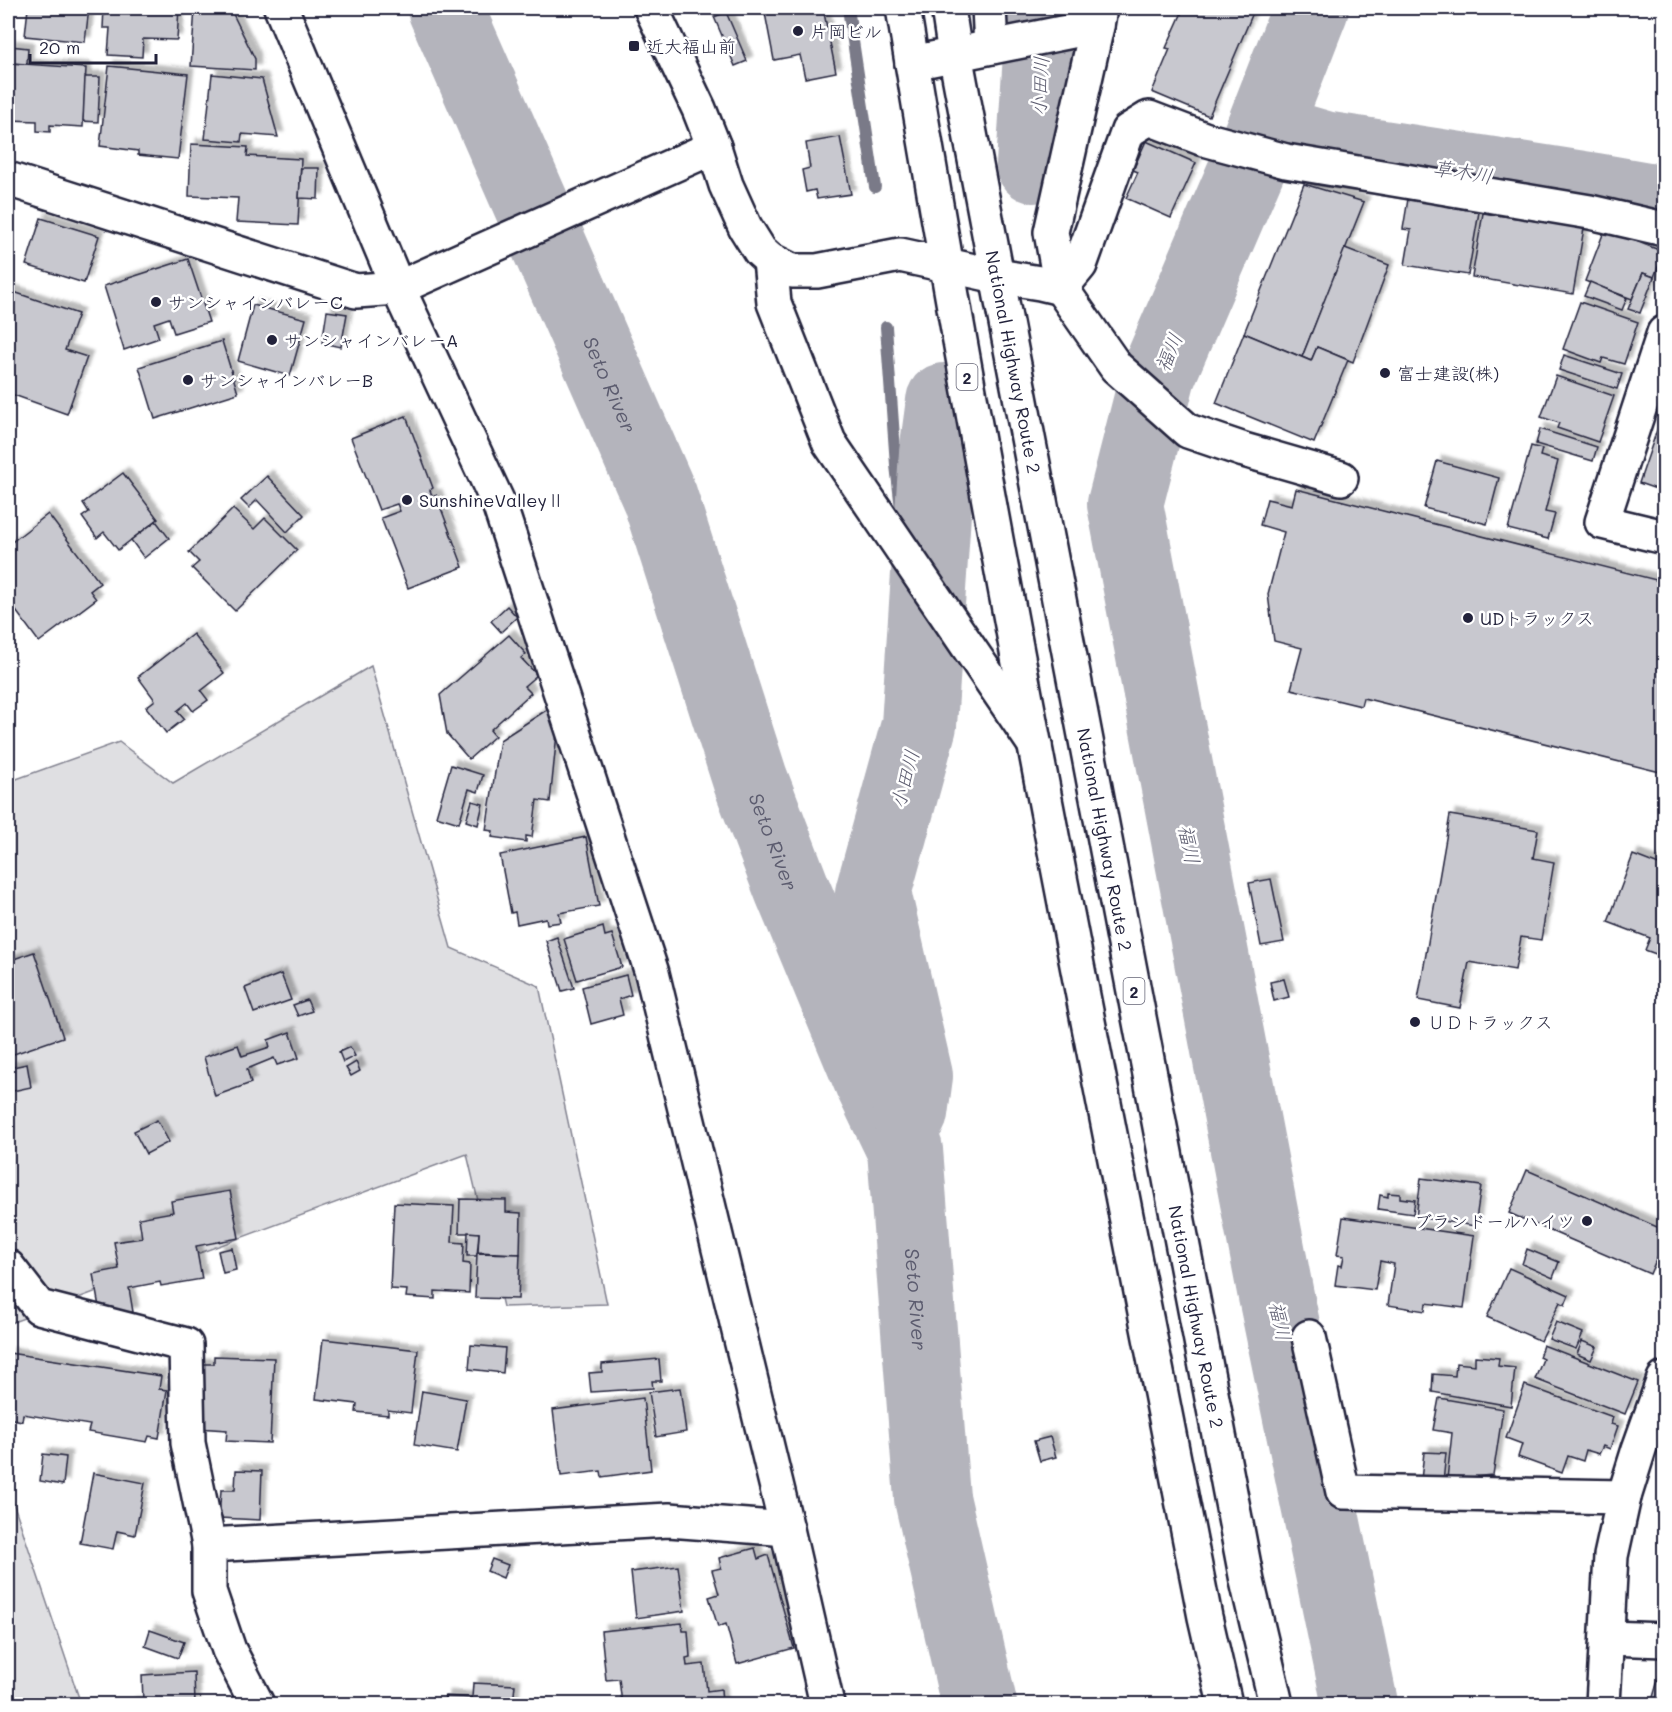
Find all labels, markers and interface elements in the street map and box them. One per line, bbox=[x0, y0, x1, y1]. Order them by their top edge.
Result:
place label: 片岡ビル bbox=[810, 19, 882, 43]
marker: 片岡ビル bbox=[791, 24, 805, 38]
scale bar bbox=[30, 27, 156, 65]
place label: 近大福山前 bbox=[646, 34, 736, 58]
text: 20 m bbox=[39, 35, 80, 59]
marker: 近大福山前 bbox=[627, 39, 641, 53]
water label: 小田川 bbox=[1024, 55, 1054, 117]
water label: 草木川 bbox=[1431, 153, 1495, 189]
street label: National Highway Route 2 bbox=[980, 249, 1047, 475]
place label: サンシャインバレーC bbox=[168, 290, 343, 314]
marker: サンシャインバレーC bbox=[149, 295, 163, 309]
place label: サンシャインバレーA bbox=[284, 328, 458, 352]
water label: 福川 bbox=[1148, 329, 1188, 375]
water label: Seto River bbox=[578, 332, 643, 437]
marker: サンシャインバレーA bbox=[265, 333, 279, 347]
place label: 富士建設(株) bbox=[1397, 361, 1499, 385]
road number: 2 bbox=[956, 364, 978, 390]
marker: 富士建設(株) bbox=[1378, 366, 1392, 380]
place label: サンシャインバレーB bbox=[200, 368, 373, 392]
marker: サンシャインバレーB bbox=[181, 373, 195, 387]
place label: SunshineValleyⅡ bbox=[419, 488, 565, 512]
marker: SunshineValleyⅡ bbox=[400, 493, 414, 507]
place label: UDトラックス bbox=[1480, 606, 1594, 630]
marker: UDトラックス bbox=[1461, 611, 1475, 625]
street label: National Highway Route 2 bbox=[1072, 726, 1138, 953]
water label: 小田川 bbox=[884, 747, 924, 811]
water label: Seto River bbox=[743, 789, 804, 894]
water label: 福川 bbox=[1173, 822, 1207, 866]
road number: 2 bbox=[1124, 978, 1144, 1004]
place label: ＵＤトラックス bbox=[1427, 1010, 1553, 1034]
marker: ＵＤトラックス bbox=[1408, 1015, 1422, 1029]
street label: National Highway Route 2 bbox=[1163, 1203, 1229, 1430]
place label: ブランドールハイツ bbox=[1414, 1209, 1575, 1233]
marker: ブランドールハイツ bbox=[1580, 1214, 1594, 1228]
water label: Seto River bbox=[900, 1247, 934, 1351]
water label: 福川 bbox=[1264, 1299, 1298, 1343]

